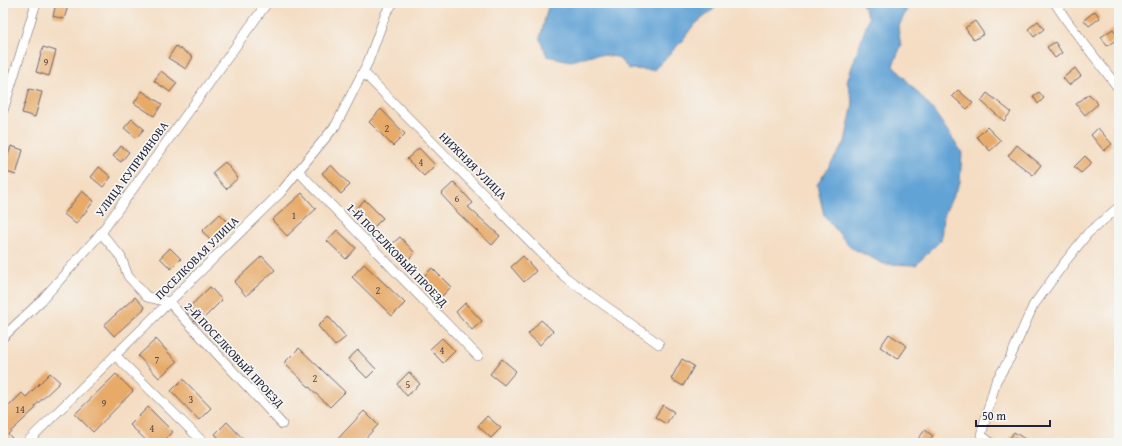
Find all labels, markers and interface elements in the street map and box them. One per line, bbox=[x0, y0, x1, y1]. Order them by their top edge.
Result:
house number: 9 bbox=[44, 55, 49, 70]
street label: УЛИЦА КУПРИЯНОВА bbox=[91, 117, 172, 220]
house number: 2 bbox=[385, 121, 390, 136]
street label: НИЖНЯЯ УЛИЦА bbox=[436, 128, 511, 204]
house number: 4 bbox=[419, 155, 424, 170]
house number: 6 bbox=[455, 191, 460, 206]
street label: 1-Й ПОСЕЛКОВЫЙ ПРОЕЗД bbox=[343, 199, 452, 311]
house number: 1 bbox=[292, 208, 297, 223]
street label: ПОСЕЛКОВАЯ УЛИЦА bbox=[151, 212, 243, 303]
house number: 2 bbox=[376, 283, 381, 298]
street label: 2-Й ПОСЕЛКОВЫЙ ПРОЕЗД bbox=[181, 298, 288, 411]
house number: 4 bbox=[440, 343, 445, 358]
house number: 7 bbox=[155, 352, 160, 367]
house number: 2 bbox=[313, 371, 318, 386]
house number: 5 bbox=[406, 377, 411, 392]
house number: 3 bbox=[189, 392, 194, 407]
house number: 9 bbox=[102, 396, 107, 411]
house number: 14 bbox=[15, 402, 25, 417]
scale bar bbox=[976, 402, 1050, 428]
text: 50 m bbox=[982, 407, 1006, 424]
house number: 4 bbox=[150, 421, 155, 436]

